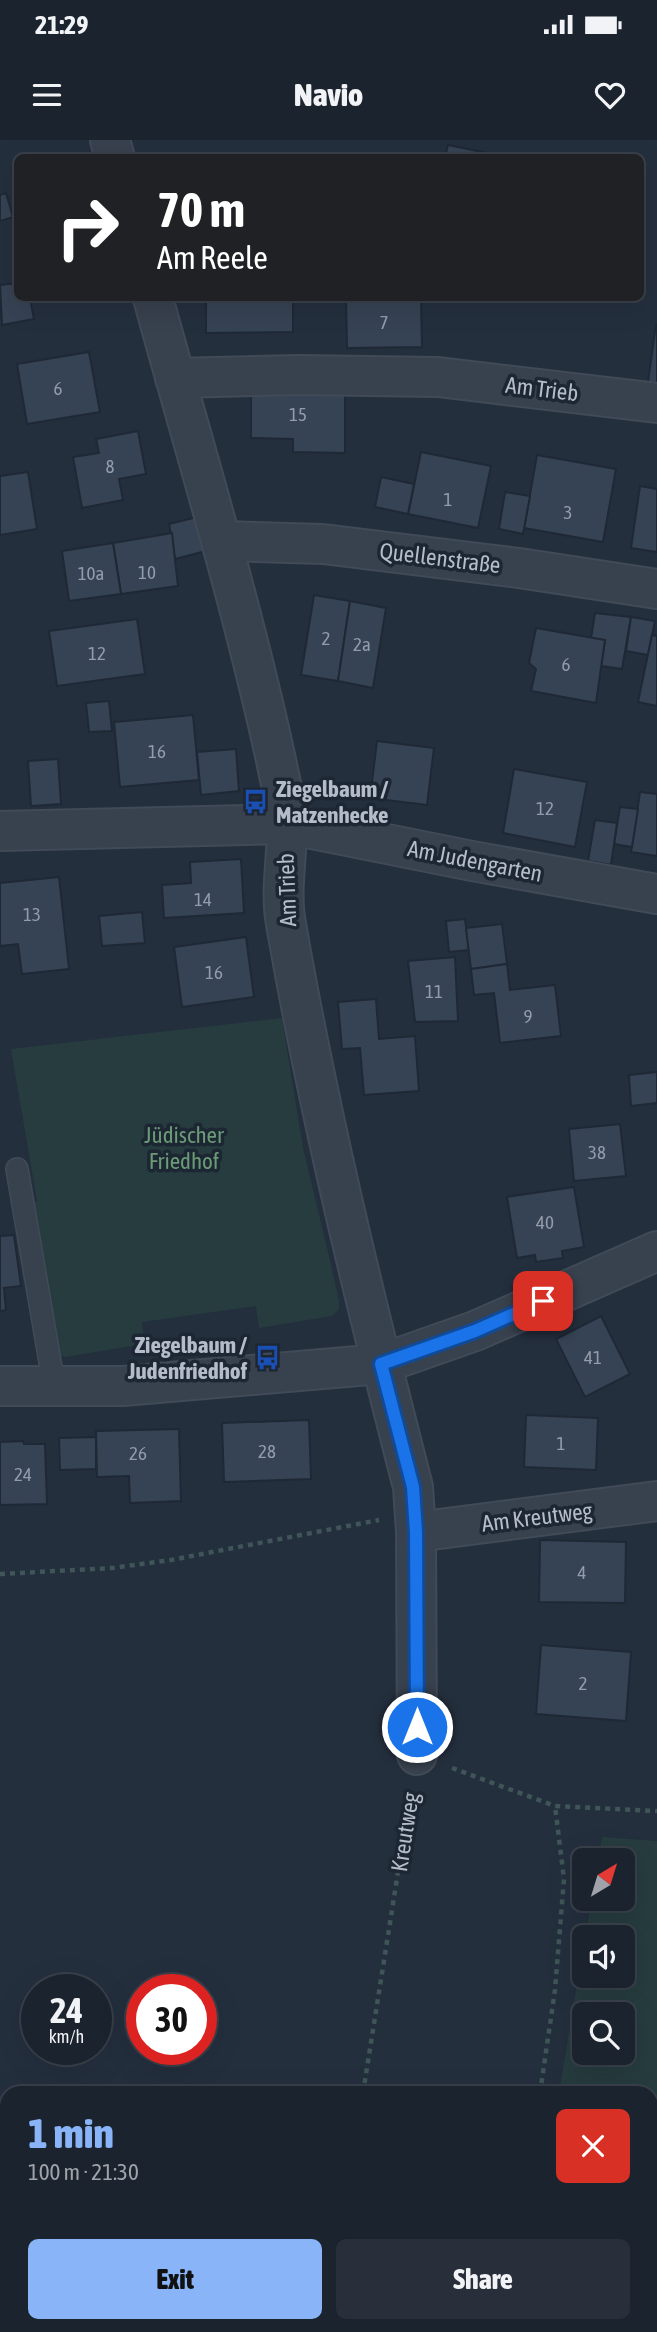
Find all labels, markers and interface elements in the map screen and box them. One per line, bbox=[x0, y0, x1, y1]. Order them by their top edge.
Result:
text: 21:29 bbox=[35, 10, 89, 40]
icon: menu bbox=[28, 76, 66, 114]
text: Navio bbox=[294, 76, 363, 113]
icon: heart bbox=[591, 76, 629, 114]
text: 70 m bbox=[157, 181, 245, 237]
icon: right bbox=[42, 182, 133, 273]
text: Am Reele bbox=[157, 239, 268, 276]
house number: 7 bbox=[380, 311, 388, 333]
street label: Am Trieb bbox=[504, 372, 580, 406]
house number: 6 bbox=[54, 377, 63, 399]
house number: 15 bbox=[289, 403, 307, 425]
house number: 8 bbox=[106, 455, 115, 477]
house number: 1 bbox=[444, 488, 452, 510]
house number: 3 bbox=[564, 501, 572, 523]
street label: Quellenstraße bbox=[378, 538, 502, 578]
house number: 10 bbox=[138, 561, 156, 583]
house number: 10a bbox=[78, 562, 104, 584]
house number: 2 bbox=[322, 627, 330, 649]
house number: 2a bbox=[353, 633, 371, 655]
house number: 12 bbox=[88, 642, 106, 664]
house number: 6 bbox=[562, 653, 571, 675]
house number: 16 bbox=[148, 740, 166, 762]
place label: Ziegelbaum / Matzenhecke bbox=[276, 776, 388, 828]
bus stop icon: Ziegelbaum / Matzenhecke bbox=[242, 788, 270, 816]
house number: 12 bbox=[536, 797, 554, 819]
street label: Am Judengarten bbox=[405, 835, 545, 887]
street label: Am Trieb bbox=[273, 853, 301, 927]
house number: 14 bbox=[194, 888, 212, 910]
house number: 13 bbox=[23, 903, 41, 925]
house number: 16 bbox=[205, 961, 223, 983]
house number: 11 bbox=[425, 980, 443, 1002]
house number: 9 bbox=[524, 1005, 533, 1027]
park label: Jüdischer Friedhof bbox=[144, 1122, 225, 1174]
house number: 38 bbox=[588, 1141, 606, 1163]
house number: 40 bbox=[536, 1211, 554, 1233]
pin bbox=[513, 1271, 573, 1331]
icon: arrive bbox=[524, 1282, 562, 1320]
place label: Ziegelbaum / Judenfriedhof bbox=[127, 1332, 248, 1384]
bus stop icon: Ziegelbaum / Judenfriedhof bbox=[253, 1344, 281, 1372]
house number: 41 bbox=[584, 1346, 602, 1368]
house number: 1 bbox=[557, 1432, 565, 1454]
house number: 28 bbox=[258, 1440, 276, 1462]
house number: 26 bbox=[129, 1442, 147, 1464]
house number: 24 bbox=[14, 1463, 32, 1485]
street label: Am Kreutweg bbox=[480, 1497, 594, 1537]
house number: 4 bbox=[578, 1561, 587, 1583]
house number: 2 bbox=[579, 1672, 587, 1694]
position arrow bbox=[380, 1690, 454, 1764]
street label: Kreutweg bbox=[386, 1790, 424, 1874]
north arrow bbox=[572, 1848, 635, 1911]
map controls bbox=[572, 1848, 635, 2065]
button: sound bbox=[572, 1925, 635, 1988]
speed limit sign: 30 bbox=[126, 1974, 217, 2065]
text: 24 bbox=[50, 1990, 83, 2030]
button: search bbox=[572, 2002, 635, 2065]
text: km/h bbox=[49, 2026, 84, 2047]
text: 1 min bbox=[28, 2109, 114, 2157]
button: close bbox=[556, 2109, 630, 2183]
text: 100 m · 21:30 bbox=[28, 2159, 139, 2185]
button: Exit bbox=[28, 2239, 322, 2319]
button: Share bbox=[336, 2239, 630, 2319]

